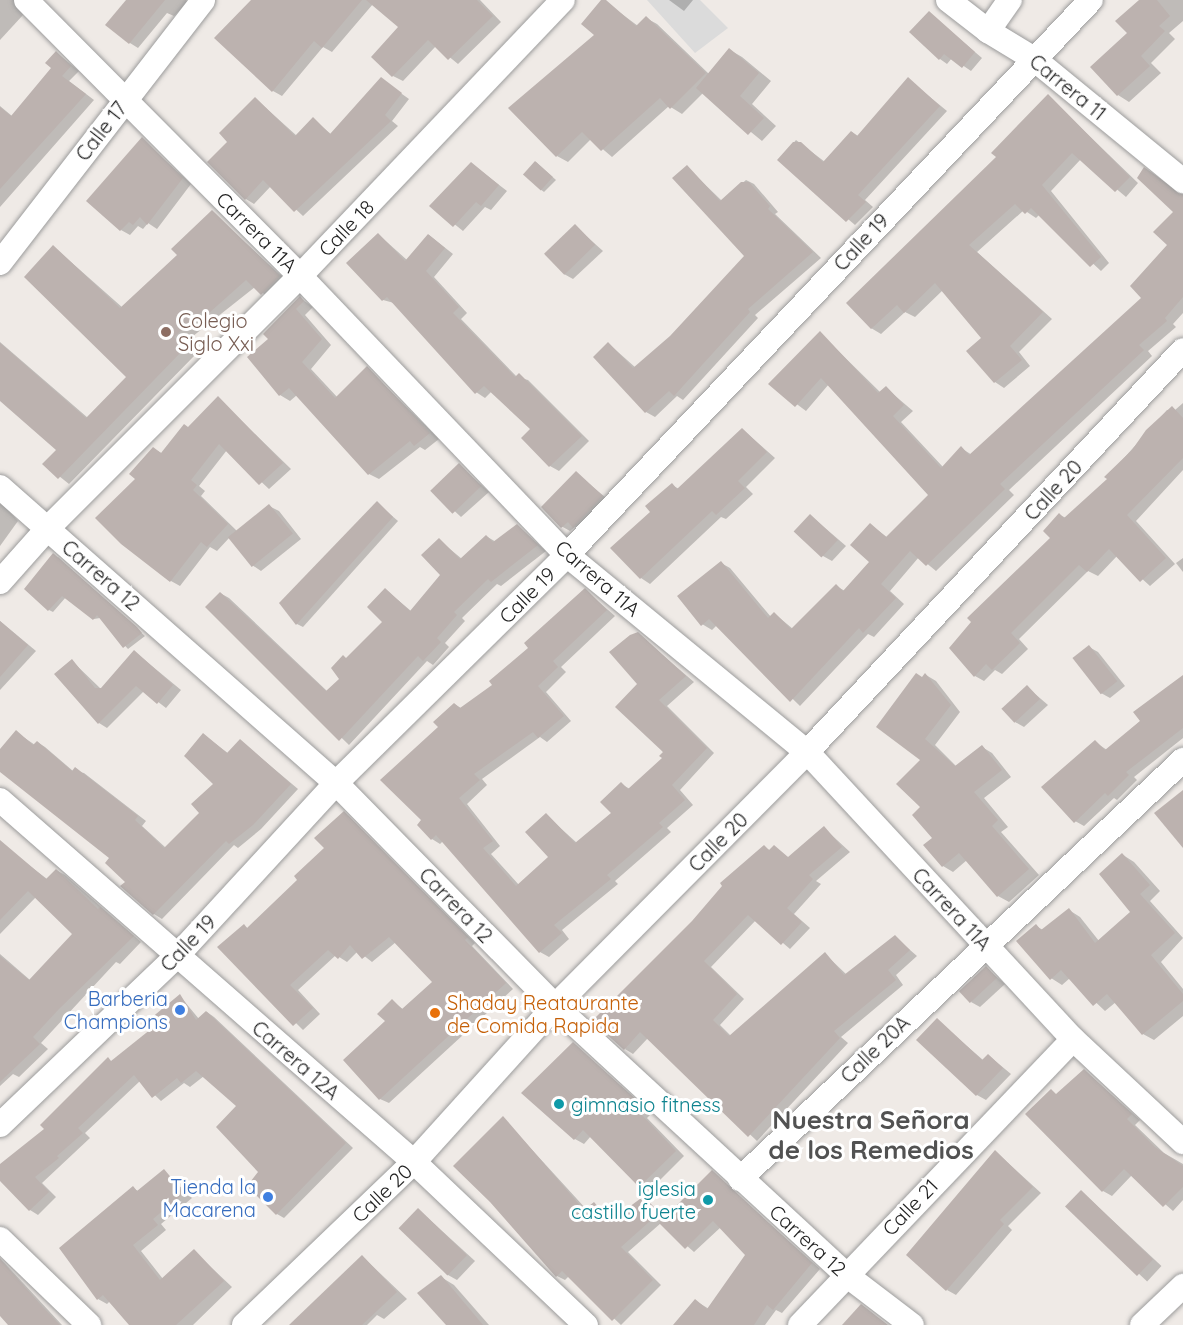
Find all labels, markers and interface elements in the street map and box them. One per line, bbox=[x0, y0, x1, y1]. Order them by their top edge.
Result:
street label: Carrera 11 bbox=[1025, 49, 1111, 125]
street label: Calle 17 bbox=[70, 97, 132, 165]
street label: Carrera 11A bbox=[212, 187, 302, 277]
street label: Calle 18 bbox=[313, 195, 379, 261]
street label: Calle 19 bbox=[829, 208, 893, 276]
place label: Colegio Siglo Xxi bbox=[178, 308, 254, 355]
marker: Colegio Siglo Xxi bbox=[159, 325, 173, 339]
street label: Calle 20 bbox=[1019, 455, 1087, 525]
street label: Carrera 12 bbox=[57, 535, 145, 615]
street label: Carrera 11A bbox=[551, 535, 645, 621]
street label: Calle 19 bbox=[494, 562, 560, 628]
street label: Calle 20 bbox=[683, 807, 753, 877]
street label: Carrera 12 bbox=[414, 863, 498, 947]
street label: Carrera 11A bbox=[908, 863, 996, 955]
street label: Calle 19 bbox=[155, 910, 221, 976]
place label: Barberia Champions bbox=[64, 987, 168, 1034]
place label: Shaday Reataurante de Comida Rapida bbox=[447, 990, 639, 1037]
marker: Barberia Champions bbox=[173, 1003, 187, 1017]
marker: Shaday Reataurante de Comida Rapida bbox=[428, 1006, 442, 1020]
street label: Calle 20A bbox=[835, 1010, 915, 1088]
street label: Carrera 12A bbox=[247, 1016, 345, 1104]
place label: gimnasio fitness bbox=[571, 1092, 721, 1116]
marker: gimnasio fitness bbox=[552, 1097, 566, 1111]
district label: Nuestra Señora de los Remedios bbox=[768, 1104, 974, 1166]
street label: Calle 20 bbox=[347, 1159, 417, 1227]
place label: Tienda la Macarena bbox=[163, 1174, 256, 1221]
street label: Calle 21 bbox=[877, 1174, 943, 1240]
place label: iglesia castillo fuerte bbox=[571, 1176, 696, 1223]
marker: Tienda la Macarena bbox=[261, 1190, 275, 1204]
marker: iglesia castillo fuerte bbox=[701, 1193, 715, 1207]
street label: Carrera 12 bbox=[765, 1199, 851, 1281]

